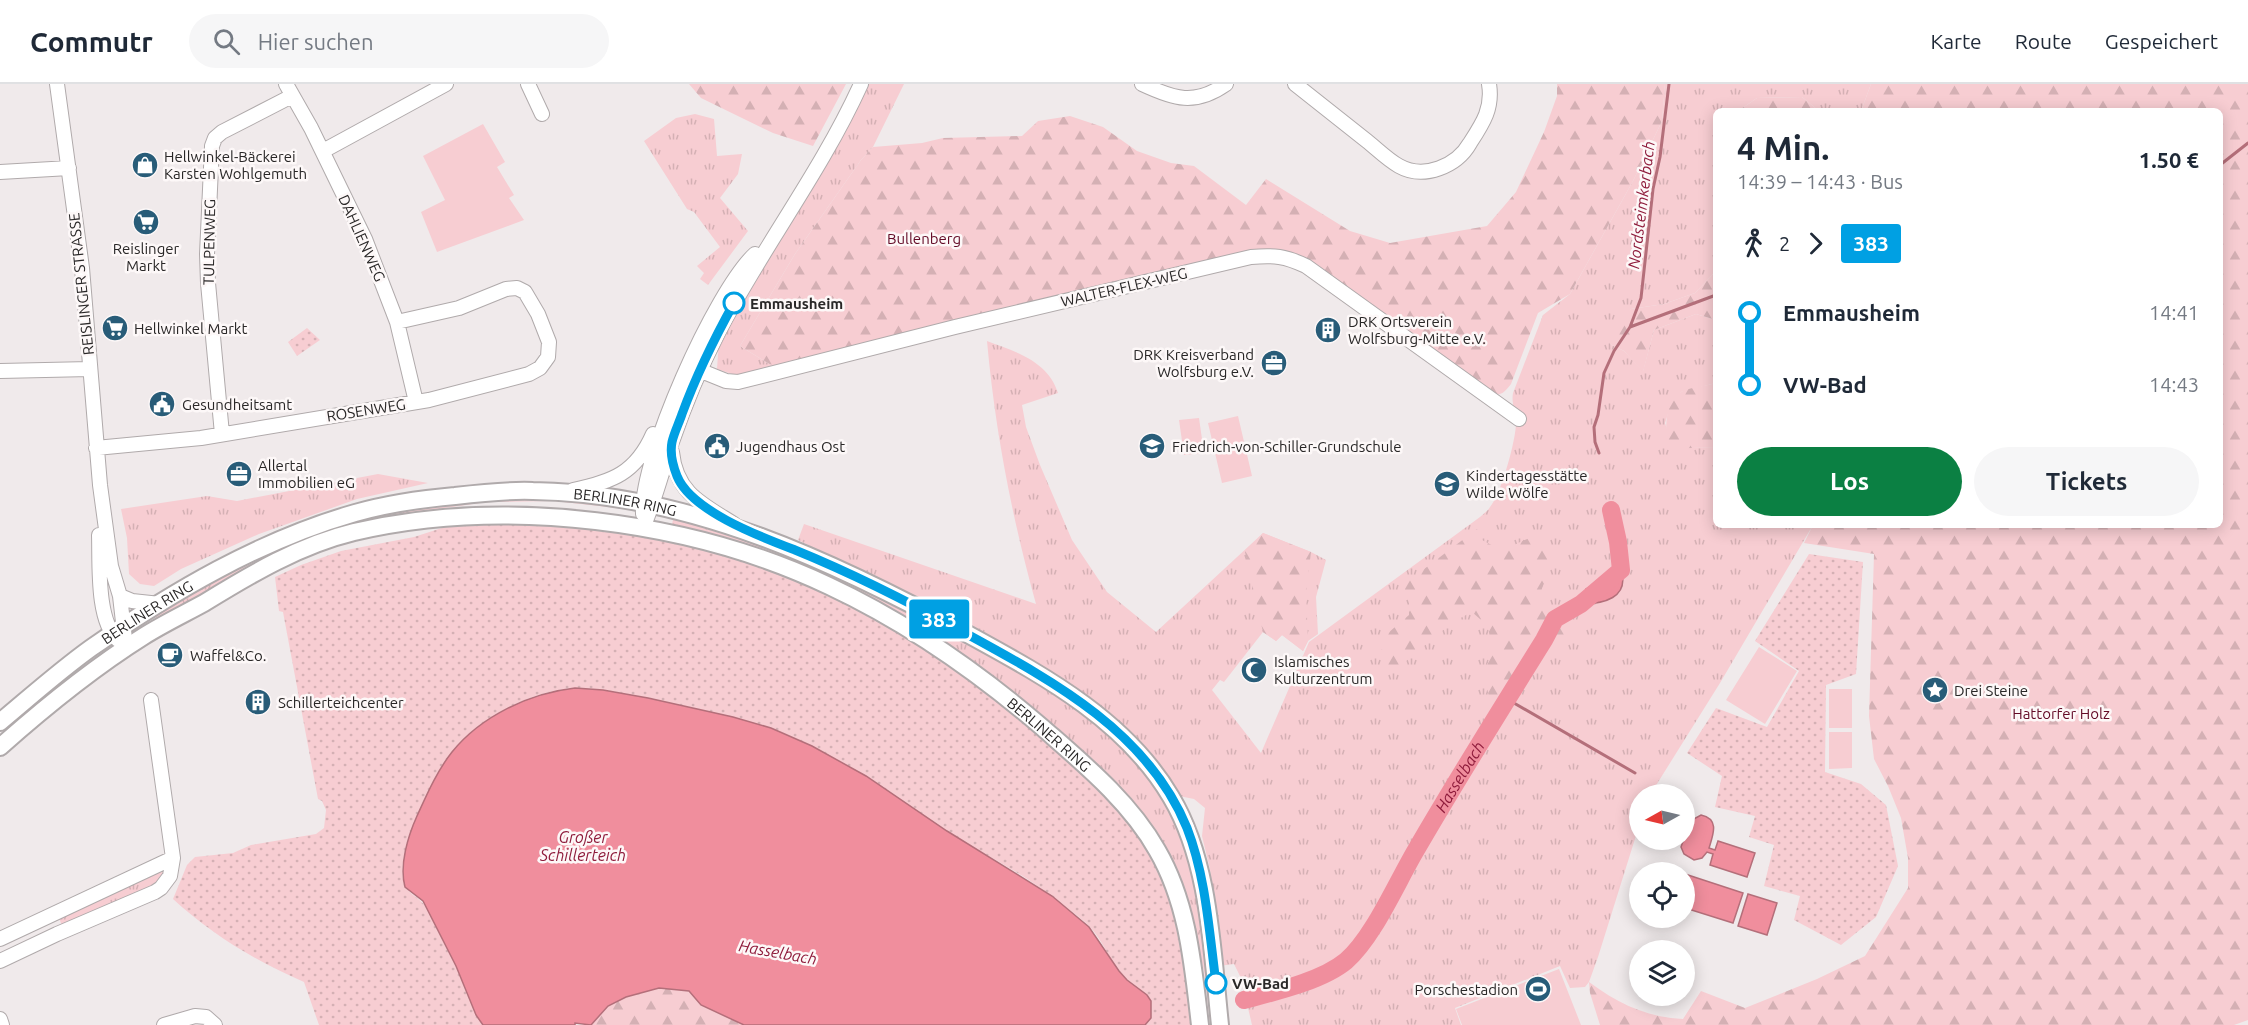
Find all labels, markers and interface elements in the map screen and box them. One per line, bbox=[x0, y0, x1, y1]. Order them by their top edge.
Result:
search box bbox=[189, 14, 609, 68]
icon: search bbox=[210, 25, 243, 58]
text: Commutr bbox=[30, 26, 153, 57]
text: Hier suchen bbox=[258, 29, 374, 54]
text: Karte bbox=[1930, 29, 1982, 53]
text: Route bbox=[2015, 29, 2072, 53]
text: Gespeichert bbox=[2105, 29, 2218, 53]
text: 4 Min. bbox=[1737, 129, 1829, 166]
water label: Nordsteimkerbach bbox=[1624, 140, 1658, 270]
text: 1.50 € bbox=[2139, 147, 2199, 172]
place label: Hellwinkel-Bäckerei Karsten Wohlgemuth bbox=[164, 148, 307, 182]
shop icon: Hellwinkel-Bäckerei Karsten Wohlgemuth bbox=[130, 150, 160, 180]
text: 14:39 – 14:43 · Bus bbox=[1737, 170, 1903, 193]
street label: DAHLIENWEG bbox=[335, 192, 389, 284]
street label: TULPENWEG bbox=[200, 199, 218, 285]
supermarket icon: Reislinger Markt bbox=[131, 207, 161, 237]
street label: REISLINGER STRASSE bbox=[65, 212, 97, 356]
icon: walk bbox=[1737, 227, 1770, 260]
icon: forward bbox=[1799, 227, 1832, 260]
park label: Bullenberg bbox=[887, 230, 961, 247]
text: 383 bbox=[1853, 231, 1889, 255]
text: 2 bbox=[1779, 232, 1790, 255]
place label: Reislinger Markt bbox=[113, 240, 180, 274]
street label: WALTER-FLEX-WEG bbox=[1059, 264, 1189, 310]
marker: Emmausheim bbox=[723, 292, 745, 314]
place label: Emmausheim bbox=[750, 295, 843, 312]
text: Emmausheim bbox=[1783, 300, 1920, 325]
text: 14:41 bbox=[2149, 301, 2199, 324]
supermarket icon: Hellwinkel Markt bbox=[100, 313, 130, 343]
place label: DRK Ortsverein Wolfsburg-Mitte e.V. bbox=[1348, 313, 1486, 347]
building icon: DRK Ortsverein Wolfsburg-Mitte e.V. bbox=[1313, 315, 1343, 345]
place label: Hellwinkel Markt bbox=[134, 320, 247, 337]
place label: DRK Kreisverband Wolfsburg e.V. bbox=[1133, 346, 1254, 380]
office icon: DRK Kreisverband Wolfsburg e.V. bbox=[1259, 348, 1289, 378]
text: VW-Bad bbox=[1783, 372, 1867, 397]
text: 14:43 bbox=[2149, 373, 2199, 396]
public building icon: Gesundheitsamt bbox=[147, 389, 177, 419]
street label: ROSENWEG bbox=[325, 395, 407, 425]
place label: Gesundheitsamt bbox=[182, 396, 292, 413]
public building icon: Jugendhaus Ost bbox=[702, 431, 732, 461]
school or university icon: Friedrich-von-Schiller-Grundschule bbox=[1137, 431, 1167, 461]
place label: Jugendhaus Ost bbox=[736, 438, 845, 455]
place label: Friedrich-von-Schiller-Grundschule bbox=[1172, 438, 1402, 455]
button: Los bbox=[1737, 447, 1962, 516]
button: Tickets bbox=[1974, 447, 2199, 516]
place label: Allertal Immobilien eG bbox=[258, 457, 355, 491]
office icon: Allertal Immobilien eG bbox=[224, 459, 254, 489]
place label: Kindertagesstätte Wilde Wölfe bbox=[1466, 467, 1588, 501]
school or university icon: Kindertagesstätte Wilde Wölfe bbox=[1432, 469, 1462, 499]
street label: BERLINER RING bbox=[573, 485, 679, 519]
street label: BERLINER RING bbox=[98, 577, 196, 647]
line badge: 383 bbox=[904, 600, 974, 638]
text: 383 bbox=[921, 607, 957, 631]
cafe icon: Waffel&Co. bbox=[155, 640, 185, 670]
place label: Waffel&Co. bbox=[190, 647, 266, 664]
place label: Islamisches Kulturzentrum bbox=[1274, 653, 1372, 687]
mosque icon: Islamisches Kulturzentrum bbox=[1239, 655, 1269, 685]
place icon: Drei Steine bbox=[1920, 675, 1950, 705]
place label: Drei Steine bbox=[1954, 682, 2028, 699]
building icon: Schillerteichcenter bbox=[243, 687, 273, 717]
place label: Schillerteichcenter bbox=[278, 694, 404, 711]
street label: BERLINER RING bbox=[1004, 694, 1095, 775]
park label: Hattorfer Holz bbox=[2012, 705, 2110, 722]
water label: Hasselbach bbox=[1431, 738, 1488, 815]
north arrow bbox=[1629, 784, 1695, 850]
map controls bbox=[1629, 784, 1695, 1006]
water label: Großer Schillerteich bbox=[539, 828, 626, 864]
button: locate bbox=[1629, 862, 1695, 928]
water label: Hasselbach bbox=[737, 936, 819, 968]
button: layers bbox=[1629, 940, 1695, 1006]
marker: VW-Bad bbox=[1205, 972, 1227, 994]
sports icon: Porschestadion bbox=[1523, 974, 1553, 1004]
place label: VW-Bad bbox=[1232, 975, 1289, 992]
place label: Porschestadion bbox=[1415, 981, 1518, 998]

